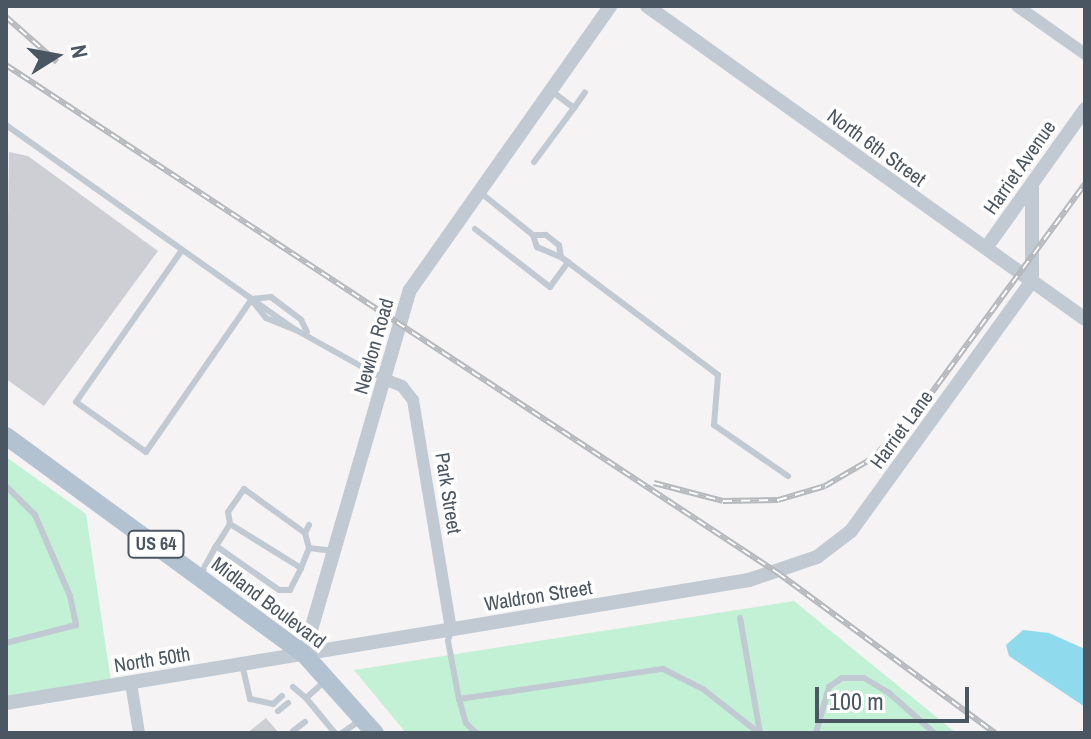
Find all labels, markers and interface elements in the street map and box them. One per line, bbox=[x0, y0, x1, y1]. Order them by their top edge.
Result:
north arrow bbox=[16, 16, 96, 96]
text: N bbox=[64, 42, 96, 61]
street label: North 6th Street bbox=[823, 103, 931, 191]
street label: Harriet Avenue bbox=[978, 115, 1060, 219]
street label: Newlon Road bbox=[348, 295, 398, 397]
street label: Harriet Lane bbox=[865, 385, 937, 473]
street label: Park Street bbox=[431, 451, 467, 535]
road number: US 64 bbox=[126, 530, 186, 558]
street label: Midland Boulevard bbox=[207, 551, 331, 653]
street label: Waldron Street bbox=[482, 575, 594, 615]
street label: North 50th bbox=[112, 641, 192, 677]
scale bar bbox=[819, 671, 973, 721]
text: 100 m bbox=[829, 685, 884, 717]

